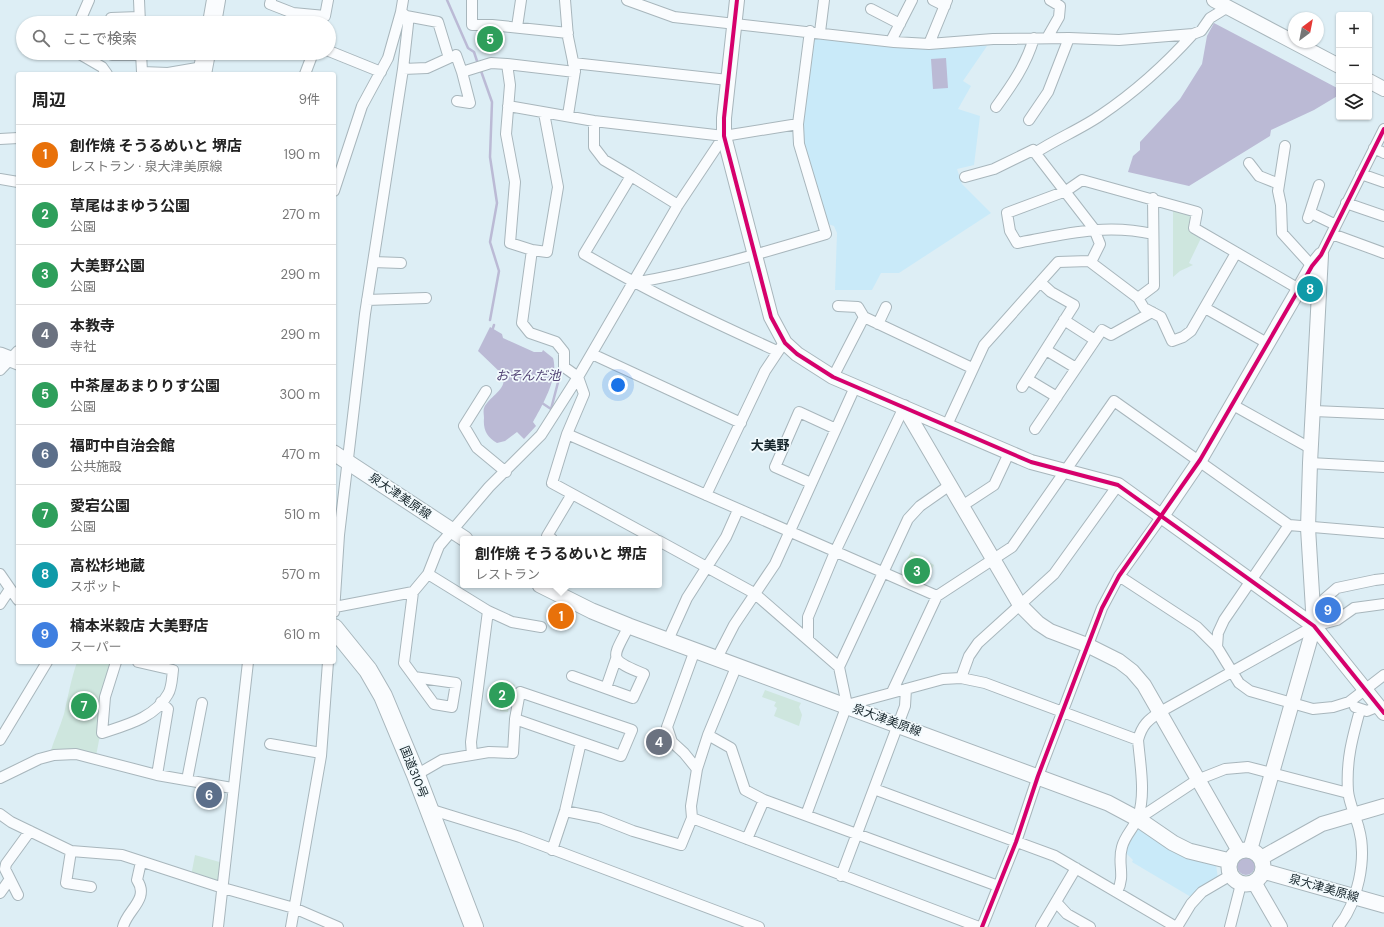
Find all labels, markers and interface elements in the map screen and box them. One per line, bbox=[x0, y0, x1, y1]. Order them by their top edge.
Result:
north arrow bbox=[1288, 12, 1324, 48]
map controls bbox=[1336, 12, 1372, 120]
button: + bbox=[1336, 12, 1372, 48]
search box bbox=[16, 16, 336, 60]
pin: 5 bbox=[477, 24, 503, 54]
icon: search bbox=[30, 27, 52, 49]
text: ここで検索 bbox=[62, 29, 137, 49]
button: − bbox=[1336, 48, 1372, 84]
button: layers bbox=[1336, 84, 1372, 120]
text: 周辺 bbox=[32, 89, 66, 111]
text: 9件 bbox=[299, 91, 320, 108]
text: 創作焼 そうるめいと 堺店 bbox=[70, 136, 242, 156]
text: 1 bbox=[43, 146, 47, 163]
text: 190 m bbox=[284, 146, 320, 163]
text: レストラン · 泉大津美原線 bbox=[70, 158, 223, 175]
text: 草尾はまゆう公園 bbox=[70, 196, 190, 216]
text: 2 bbox=[41, 206, 49, 223]
text: 270 m bbox=[282, 206, 320, 223]
text: 公園 bbox=[70, 218, 96, 235]
text: 大美野公園 bbox=[70, 256, 145, 276]
text: 3 bbox=[41, 266, 49, 283]
text: 290 m bbox=[281, 266, 320, 283]
pin: 8 bbox=[1297, 274, 1323, 304]
text: 公園 bbox=[70, 278, 96, 295]
text: 本教寺 bbox=[70, 316, 115, 336]
text: 4 bbox=[41, 326, 49, 343]
text: 290 m bbox=[281, 326, 320, 343]
text: 寺社 bbox=[70, 338, 96, 355]
water label: おそんだ池 bbox=[495, 367, 562, 384]
your location bbox=[608, 375, 628, 395]
text: 中茶屋あまりりす公園 bbox=[70, 376, 220, 396]
text: 5 bbox=[41, 386, 49, 403]
text: 300 m bbox=[279, 386, 320, 403]
text: 公園 bbox=[70, 398, 96, 415]
text: 福町中自治会館 bbox=[70, 436, 175, 456]
district label: 大美野 bbox=[750, 437, 790, 454]
text: 6 bbox=[41, 446, 49, 463]
text: 470 m bbox=[281, 446, 320, 463]
text: 公共施設 bbox=[70, 458, 122, 475]
street label: 泉大津美原線 bbox=[366, 469, 434, 523]
text: 愛宕公園 bbox=[70, 496, 130, 516]
text: 7 bbox=[42, 506, 48, 523]
text: 510 m bbox=[284, 506, 320, 523]
text: 公園 bbox=[70, 518, 96, 535]
popup bbox=[460, 536, 662, 588]
text: 創作焼 そうるめいと 堺店 bbox=[475, 544, 647, 564]
text: 高松杉地蔵 bbox=[70, 556, 145, 576]
pin: 3 bbox=[904, 556, 930, 586]
text: 8 bbox=[41, 566, 49, 583]
text: 570 m bbox=[282, 566, 320, 583]
text: レストラン bbox=[475, 566, 540, 583]
text: スポット bbox=[70, 578, 122, 595]
pin: 9 bbox=[1315, 595, 1341, 625]
pin: 1 bbox=[548, 601, 574, 631]
text: 楠本米穀店 大美野店 bbox=[70, 616, 209, 636]
text: 9 bbox=[41, 626, 49, 643]
text: 610 m bbox=[284, 626, 320, 643]
text: スーパー bbox=[70, 638, 122, 655]
pin: 2 bbox=[489, 680, 515, 710]
pin: 7 bbox=[71, 691, 97, 721]
street label: 泉大津美原線 bbox=[850, 700, 924, 740]
pin: 4 bbox=[646, 727, 672, 757]
street label: 国道310号 bbox=[396, 744, 432, 800]
pin: 6 bbox=[196, 780, 222, 810]
street label: 泉大津美原線 bbox=[1287, 870, 1361, 906]

